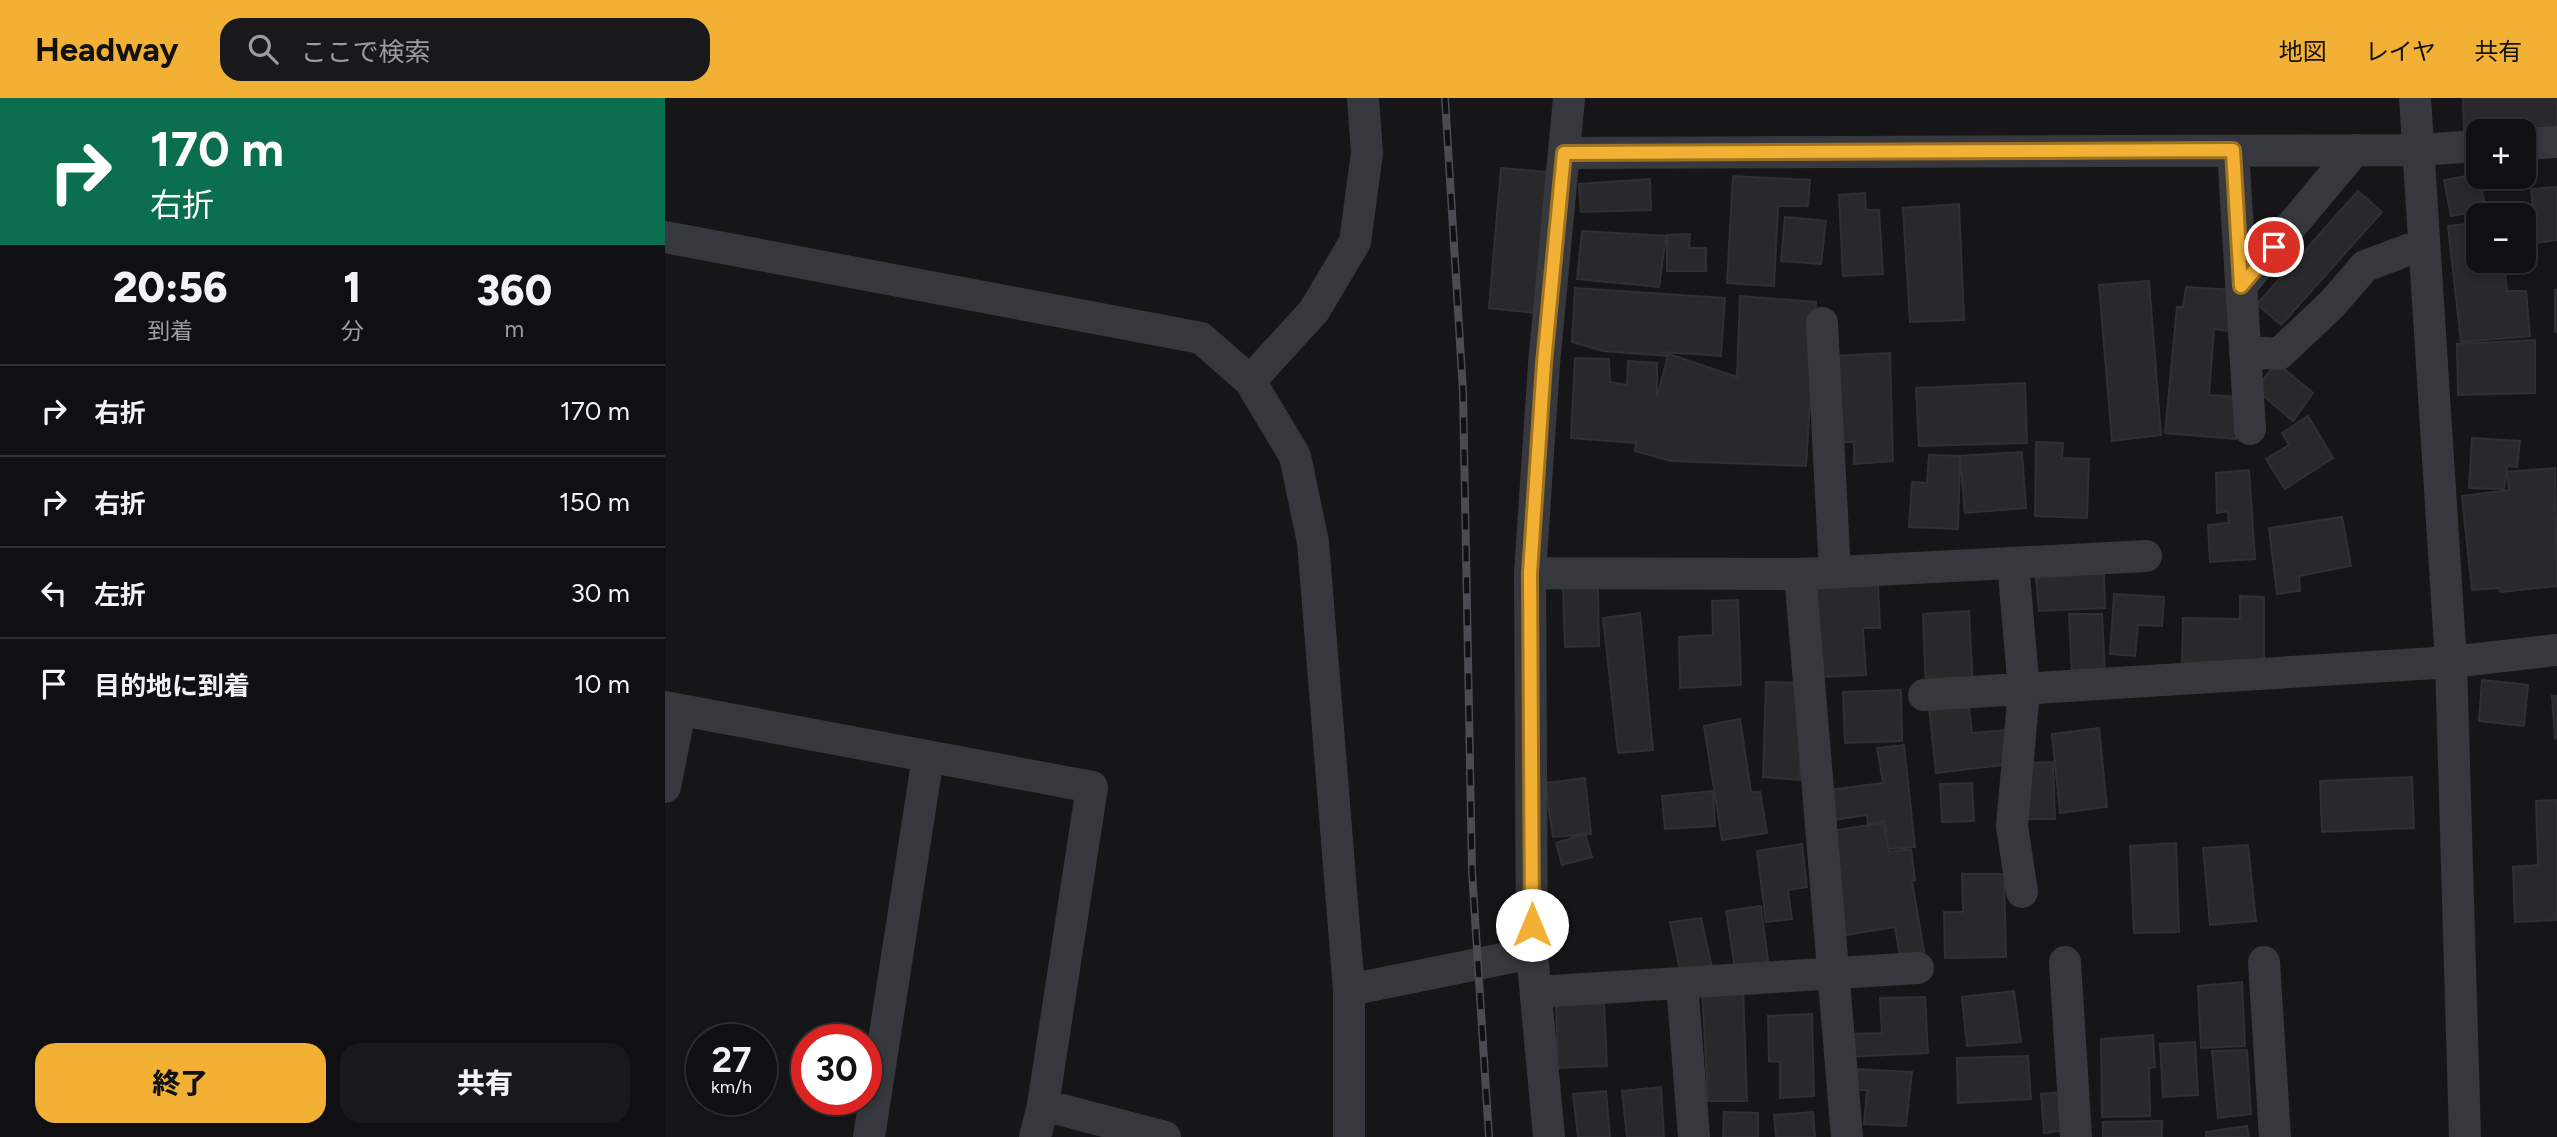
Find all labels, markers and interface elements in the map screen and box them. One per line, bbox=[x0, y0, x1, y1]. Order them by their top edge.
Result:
search box bbox=[220, 18, 710, 81]
text: Headway bbox=[35, 30, 178, 69]
icon: search bbox=[244, 30, 282, 68]
text: ここで検索 bbox=[300, 36, 430, 68]
text: 地図 bbox=[2279, 37, 2327, 66]
text: レイヤ bbox=[2365, 37, 2436, 66]
text: 共有 bbox=[2474, 37, 2522, 66]
text: 170 m bbox=[150, 119, 284, 178]
map controls bbox=[2466, 119, 2536, 273]
button: + bbox=[2466, 119, 2536, 189]
icon: right bbox=[35, 126, 126, 217]
text: 右折 bbox=[150, 186, 214, 224]
button: − bbox=[2466, 203, 2536, 273]
pin bbox=[2244, 217, 2304, 277]
icon: arrive bbox=[2255, 228, 2293, 266]
text: 20:56 bbox=[113, 262, 228, 313]
text: 1 bbox=[343, 262, 361, 313]
text: 360 bbox=[477, 265, 552, 316]
text: m bbox=[505, 315, 524, 343]
text: 到着 bbox=[147, 317, 193, 345]
text: 分 bbox=[341, 317, 364, 345]
icon: right bbox=[35, 392, 73, 430]
text: 170 m bbox=[560, 395, 630, 427]
text: 右折 bbox=[94, 397, 146, 429]
icon: right bbox=[35, 483, 73, 521]
text: 150 m bbox=[559, 486, 630, 518]
text: 右折 bbox=[94, 488, 146, 520]
icon: left bbox=[35, 574, 73, 612]
text: 30 m bbox=[571, 577, 630, 609]
text: 左折 bbox=[94, 579, 146, 611]
icon: arrive bbox=[35, 665, 73, 703]
text: 10 m bbox=[574, 668, 630, 700]
text: 目的地に到着 bbox=[94, 670, 250, 702]
position arrow bbox=[1495, 888, 1569, 962]
speed limit sign: 30 bbox=[791, 1024, 882, 1115]
text: 27 bbox=[712, 1039, 751, 1081]
button: 終了 bbox=[35, 1043, 326, 1123]
button: 共有 bbox=[340, 1043, 630, 1123]
text: km/h bbox=[711, 1076, 752, 1098]

